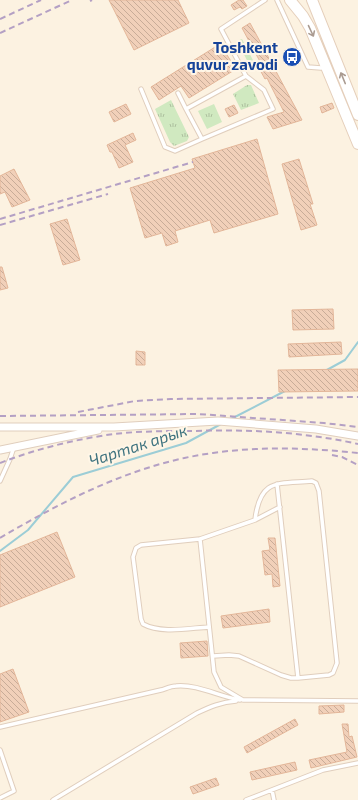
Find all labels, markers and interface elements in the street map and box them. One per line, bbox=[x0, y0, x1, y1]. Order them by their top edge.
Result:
one-way arrow bbox=[308, 25, 315, 37]
place label: Toshkent quvur zavodi bbox=[187, 38, 278, 73]
bus stop icon: Toshkent quvur zavodi bbox=[281, 46, 303, 68]
one-way arrow bbox=[339, 73, 347, 85]
water label: Чартак арык bbox=[86, 420, 190, 469]

